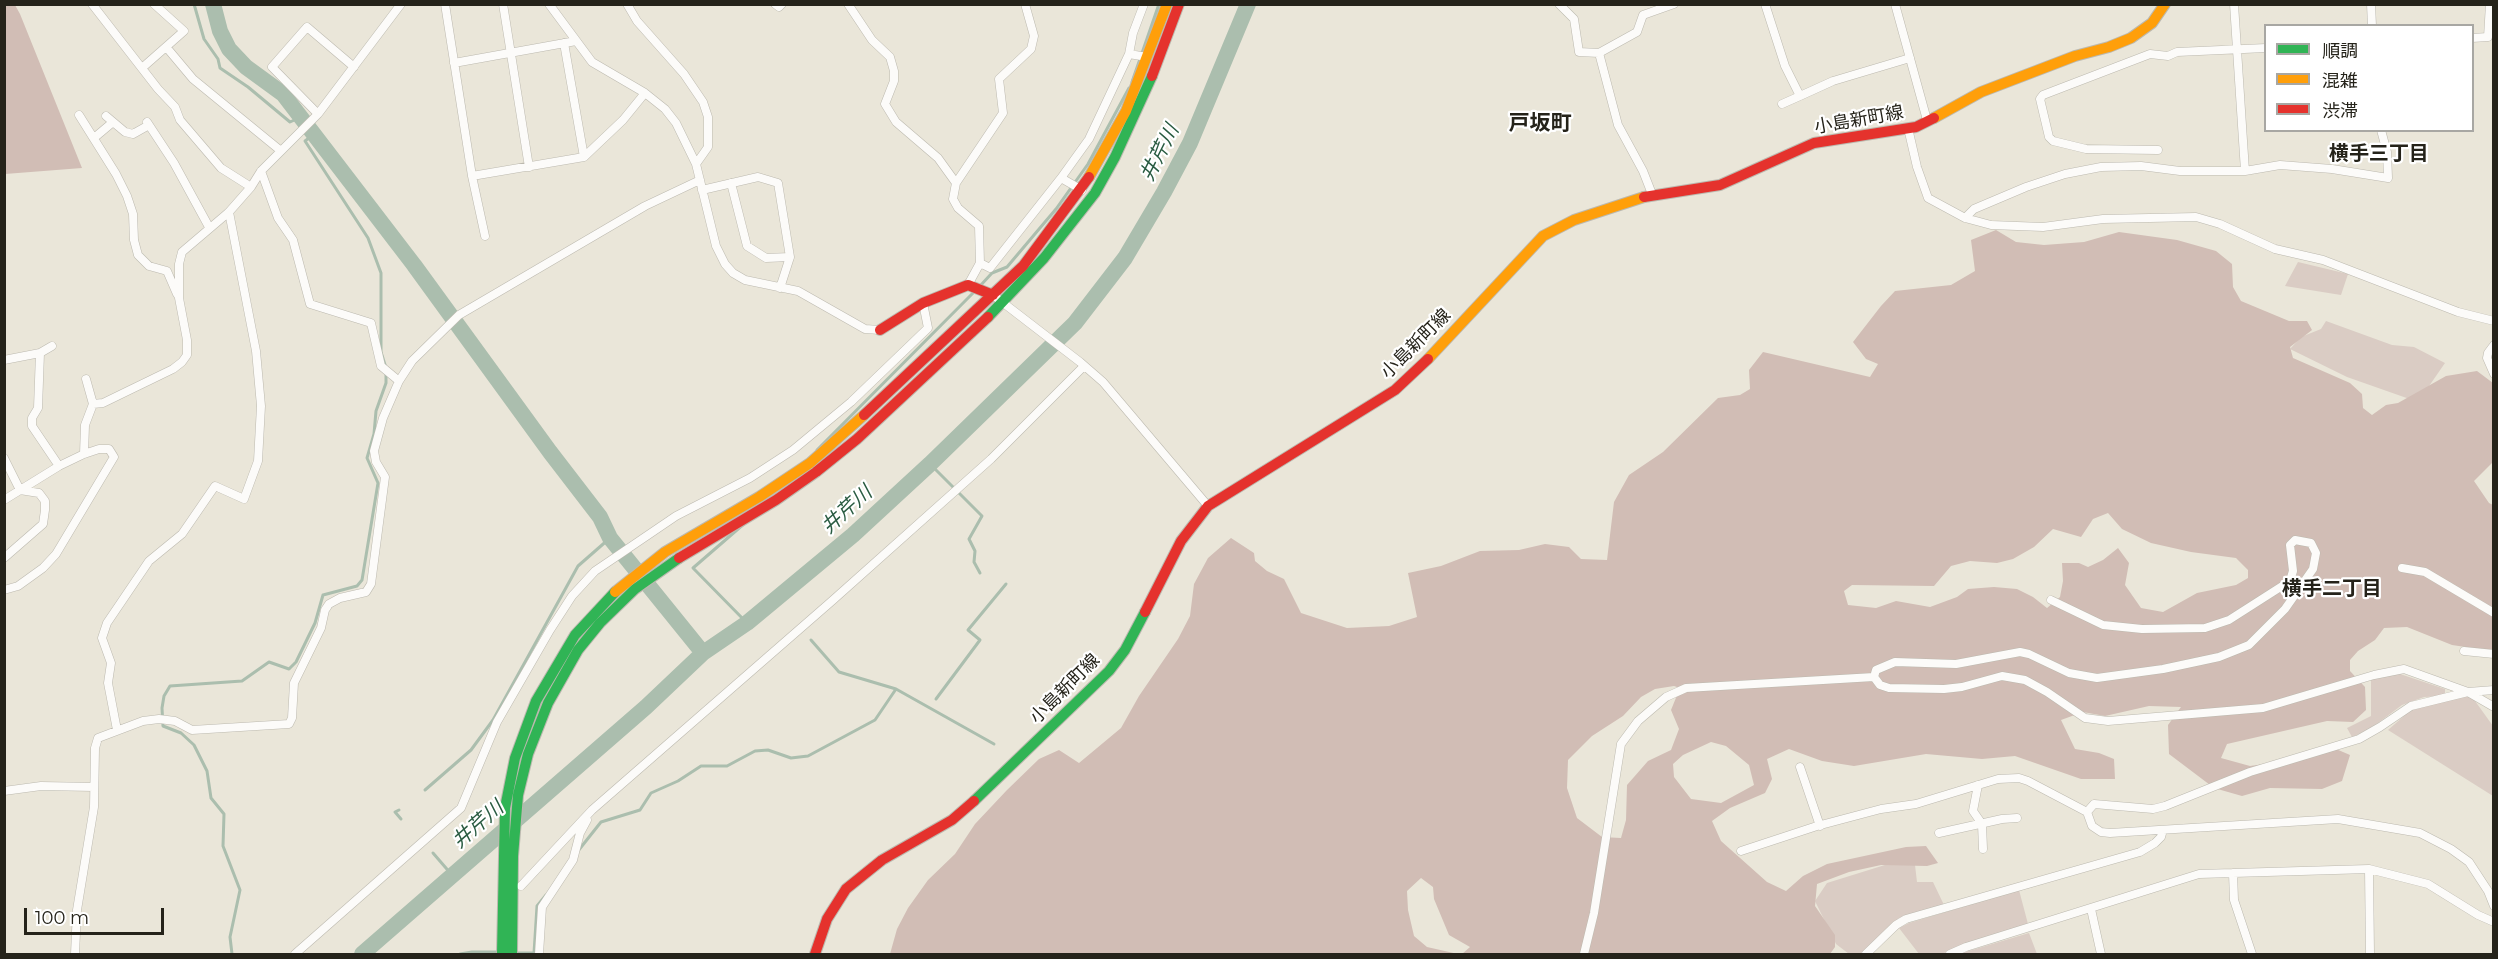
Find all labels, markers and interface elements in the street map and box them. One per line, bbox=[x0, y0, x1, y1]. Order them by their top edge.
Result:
legend bbox=[2264, 24, 2474, 132]
text: 順調 bbox=[2322, 40, 2358, 62]
text: 混雑 bbox=[2322, 70, 2358, 92]
text: 渋滞 bbox=[2322, 100, 2358, 122]
street label: 小島新町線 bbox=[1813, 102, 1905, 138]
district label: 戸坂町 bbox=[1509, 111, 1571, 137]
water label: 井芹川 bbox=[1136, 121, 1184, 185]
district label: 横手三丁目 bbox=[2329, 142, 2429, 166]
street label: 小島新町線 bbox=[1377, 305, 1455, 383]
water label: 井芹川 bbox=[817, 481, 877, 539]
district label: 横手二丁目 bbox=[2282, 577, 2382, 601]
street label: 小島新町線 bbox=[1026, 650, 1104, 728]
water label: 井芹川 bbox=[447, 796, 509, 854]
scale bar bbox=[27, 896, 166, 934]
text: 100 m bbox=[35, 907, 89, 929]

